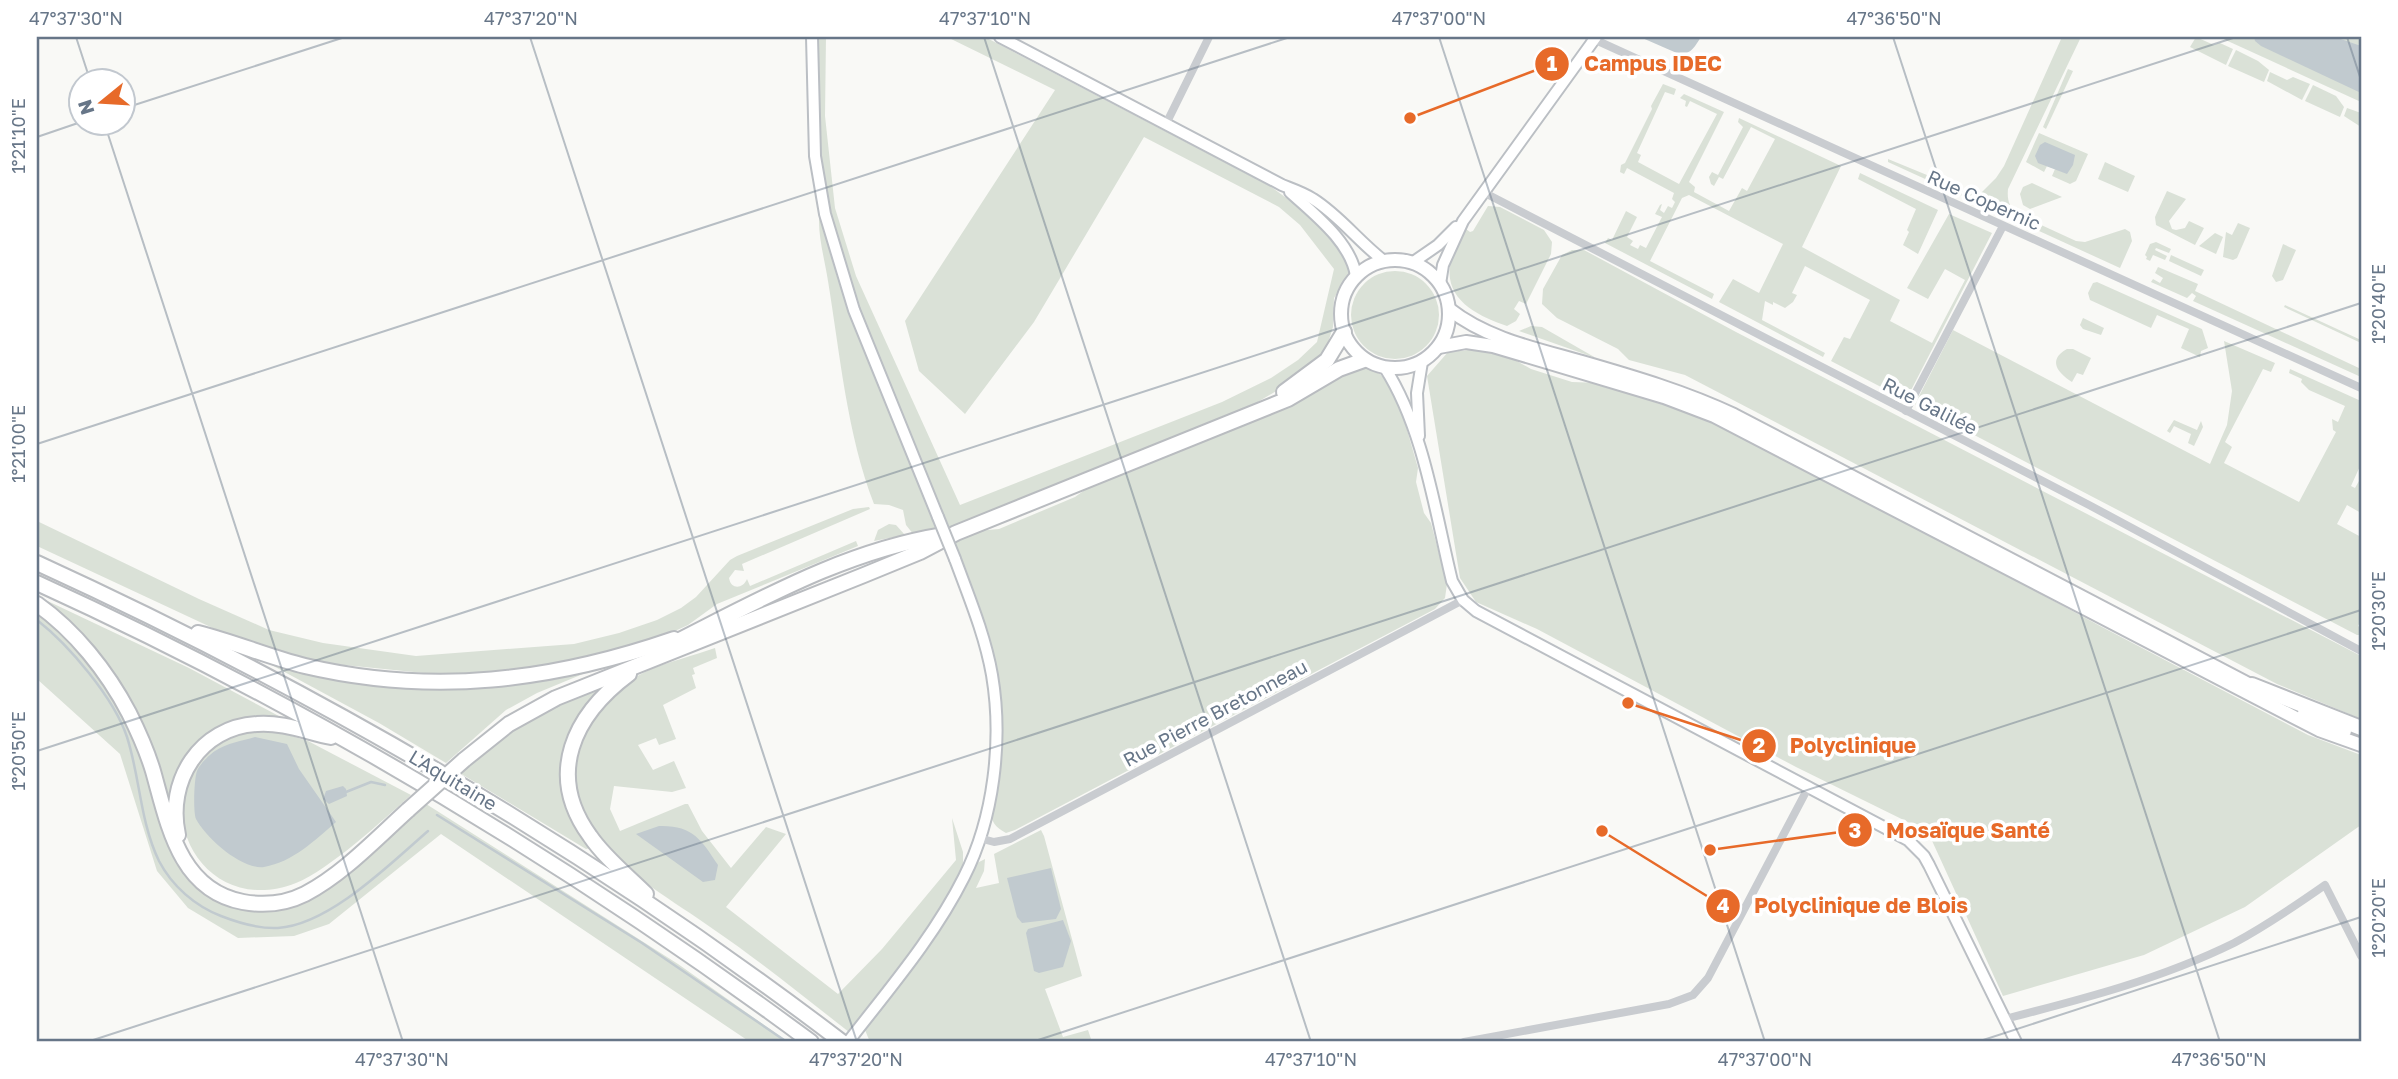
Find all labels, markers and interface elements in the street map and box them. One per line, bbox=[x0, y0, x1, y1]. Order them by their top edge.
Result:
text: 47°37'30"N bbox=[29, 7, 123, 29]
text: 47°37'20"N bbox=[484, 7, 578, 29]
text: 47°37'10"N bbox=[939, 7, 1031, 29]
text: 47°37'00"N bbox=[1392, 7, 1486, 29]
text: 47°36'50"N bbox=[1846, 7, 1942, 29]
callout: Campus IDEC bbox=[1535, 43, 1736, 85]
text: 1 bbox=[1547, 50, 1558, 76]
text: Campus IDEC bbox=[1584, 50, 1722, 76]
north arrow bbox=[66, 66, 136, 136]
text: N bbox=[72, 97, 99, 118]
text: 1°21'10"E bbox=[7, 98, 29, 174]
street label: Rue Copernic bbox=[1924, 164, 2044, 235]
text: 1°20'40"E bbox=[2367, 264, 2389, 344]
street label: Rue Galilée bbox=[1879, 372, 1981, 439]
text: 1°21'00"E bbox=[7, 405, 29, 483]
text: 1°20'30"E bbox=[2367, 571, 2389, 651]
street label: Rue Pierre Bretonneau bbox=[1119, 654, 1311, 771]
text: 1°20'50"E bbox=[7, 711, 29, 791]
callout: Polyclinique bbox=[1741, 725, 1930, 767]
text: 2 bbox=[1753, 732, 1766, 758]
text: Polyclinique bbox=[1790, 732, 1916, 758]
street label: L'Aquitaine bbox=[405, 744, 501, 815]
callout: Mosaïque Santé bbox=[1837, 809, 2064, 851]
text: 3 bbox=[1849, 817, 1861, 843]
text: Mosaïque Santé bbox=[1886, 817, 2050, 843]
text: 1°20'20"E bbox=[2367, 878, 2389, 958]
callout: Polyclinique de Blois bbox=[1705, 885, 1982, 927]
text: 4 bbox=[1716, 892, 1730, 918]
text: Polyclinique de Blois bbox=[1754, 892, 1968, 918]
text: 47°37'30"N bbox=[355, 1048, 449, 1070]
text: 47°37'20"N bbox=[809, 1048, 903, 1070]
text: 47°37'10"N bbox=[1265, 1048, 1357, 1070]
text: 47°37'00"N bbox=[1718, 1048, 1812, 1070]
text: 47°36'50"N bbox=[2171, 1048, 2267, 1070]

